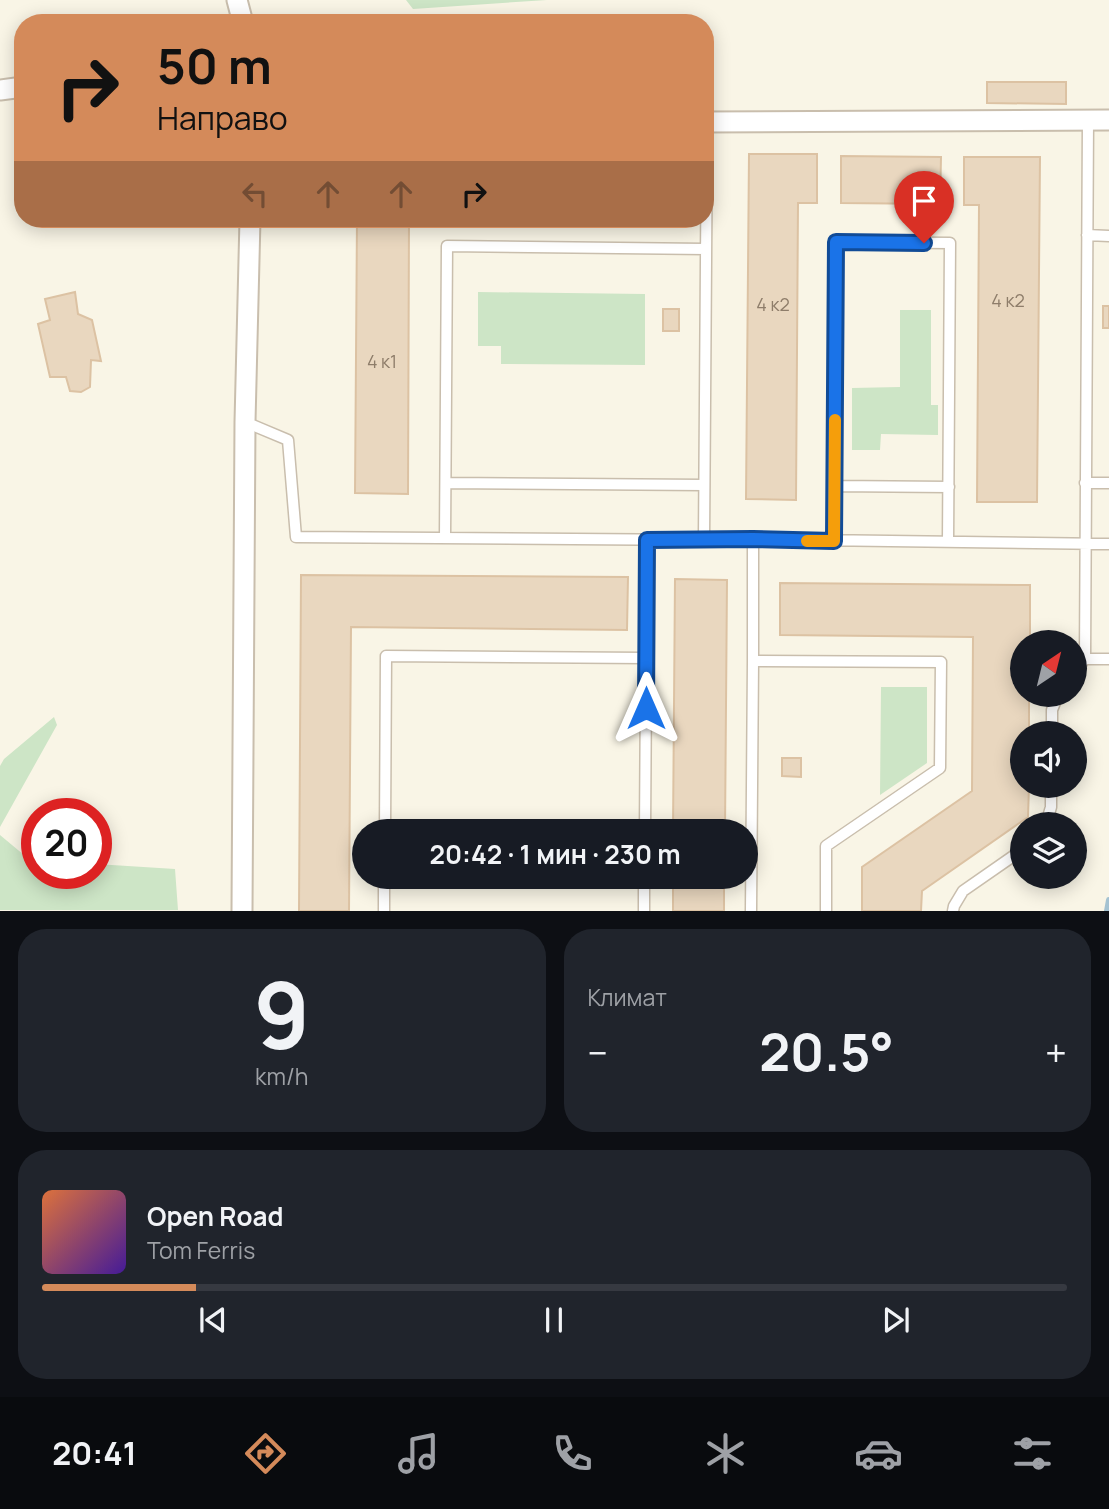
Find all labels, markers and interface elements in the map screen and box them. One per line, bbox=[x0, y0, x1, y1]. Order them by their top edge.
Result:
text: 50 m bbox=[157, 32, 272, 99]
icon: right bbox=[42, 42, 133, 133]
text: Направо bbox=[157, 96, 288, 140]
pin bbox=[894, 171, 954, 243]
icon: left bbox=[236, 175, 274, 213]
icon: ahead bbox=[309, 175, 347, 213]
icon: ahead bbox=[382, 175, 420, 213]
icon: right bbox=[455, 175, 493, 213]
icon: arrive bbox=[905, 182, 943, 220]
house number: 4 к2 bbox=[991, 288, 1025, 312]
house number: 4 к2 bbox=[756, 292, 790, 316]
house number: 4 к1 bbox=[367, 349, 397, 373]
north arrow bbox=[1010, 630, 1087, 707]
map controls bbox=[1010, 630, 1087, 889]
position arrow bbox=[609, 671, 683, 745]
button: sound bbox=[1010, 721, 1087, 798]
speed limit sign: 20 bbox=[21, 798, 112, 889]
button: layers bbox=[1010, 812, 1087, 889]
text: 20:42 · 1 мин · 230 m bbox=[429, 836, 681, 872]
text: 9 bbox=[253, 952, 310, 1076]
text: Климат bbox=[588, 981, 667, 1013]
text: 20.5° bbox=[759, 1016, 894, 1087]
text: − bbox=[588, 1026, 608, 1078]
text: + bbox=[1045, 1026, 1067, 1078]
text: km/h bbox=[255, 1060, 309, 1092]
text: Open Road bbox=[147, 1198, 283, 1234]
text: Tom Ferris bbox=[147, 1234, 255, 1266]
icon: previous bbox=[194, 1301, 232, 1339]
icon: pause bbox=[535, 1301, 573, 1339]
icon: next bbox=[877, 1301, 915, 1339]
icon: directions bbox=[241, 1429, 290, 1478]
icon: music bbox=[394, 1429, 443, 1478]
icon: phone bbox=[548, 1429, 597, 1478]
icon: climate bbox=[701, 1429, 750, 1478]
icon: car bbox=[854, 1429, 903, 1478]
icon: filters bbox=[1008, 1429, 1057, 1478]
text: 20:41 bbox=[52, 1431, 137, 1475]

